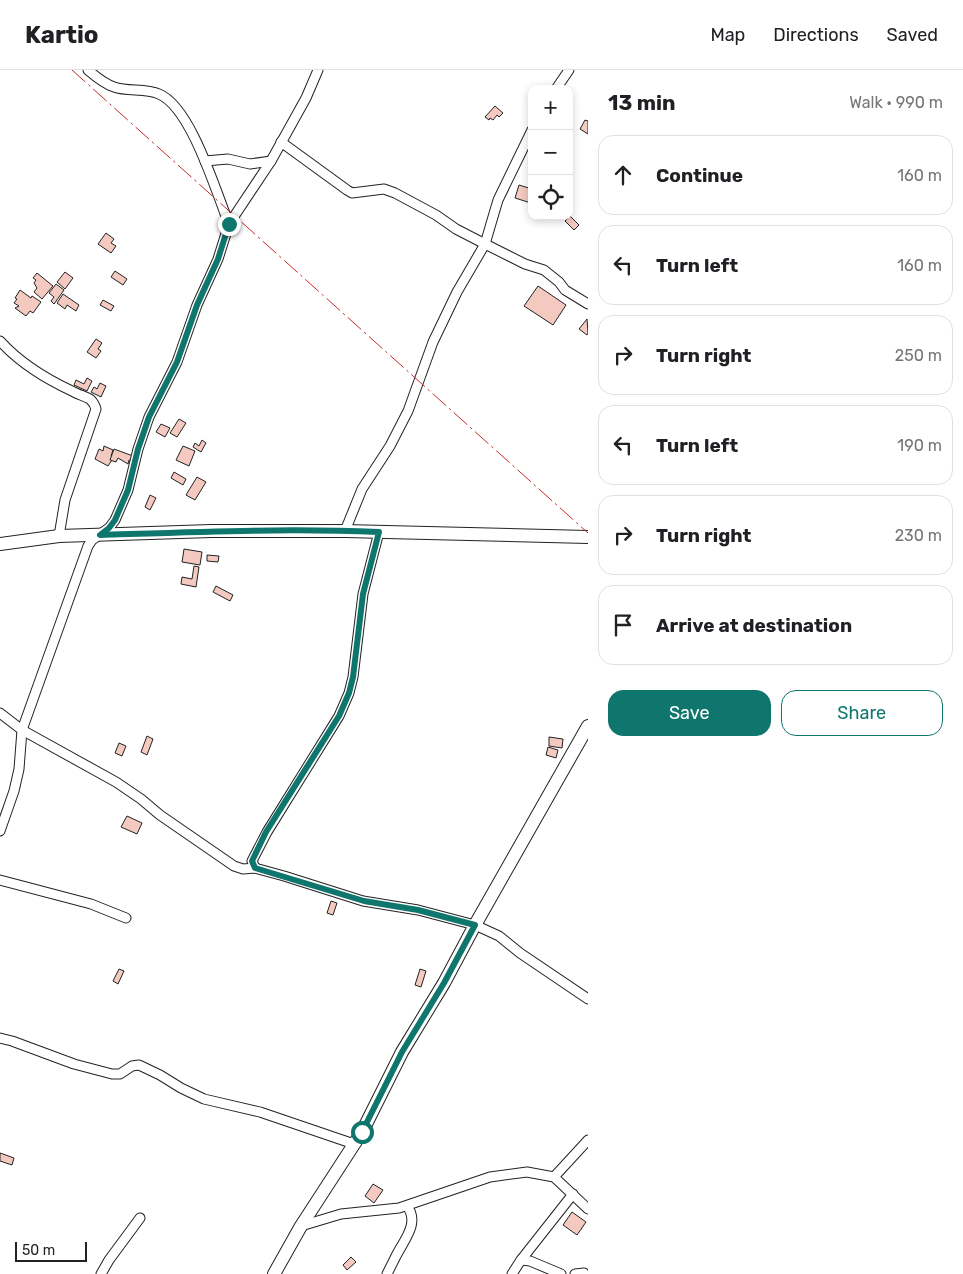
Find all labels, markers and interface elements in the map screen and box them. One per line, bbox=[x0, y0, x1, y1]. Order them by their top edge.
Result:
text: Kartio bbox=[25, 21, 99, 49]
text: Map bbox=[710, 24, 745, 46]
text: Directions bbox=[773, 24, 859, 46]
text: Saved bbox=[887, 24, 938, 46]
map controls bbox=[528, 85, 573, 220]
button: + bbox=[528, 85, 573, 130]
text: 13 min bbox=[608, 90, 676, 115]
text: Walk · 990 m bbox=[849, 93, 943, 112]
button: − bbox=[528, 130, 573, 175]
icon: ahead bbox=[609, 161, 637, 189]
text: Continue bbox=[656, 164, 743, 187]
text: 160 m bbox=[897, 166, 942, 185]
button: locate bbox=[528, 175, 573, 220]
route end bbox=[218, 213, 241, 236]
icon: left bbox=[609, 251, 637, 279]
text: Turn left bbox=[656, 254, 738, 277]
text: 160 m bbox=[897, 256, 942, 275]
icon: right bbox=[609, 341, 637, 369]
text: Turn right bbox=[656, 344, 751, 367]
text: 250 m bbox=[895, 346, 942, 365]
icon: left bbox=[609, 431, 637, 459]
text: Turn left bbox=[656, 434, 738, 457]
text: 190 m bbox=[897, 436, 942, 455]
icon: right bbox=[609, 521, 637, 549]
text: Turn right bbox=[656, 524, 751, 547]
text: 230 m bbox=[895, 526, 942, 545]
icon: arrive bbox=[609, 611, 637, 639]
text: Arrive at destination bbox=[656, 614, 852, 637]
button: Save bbox=[608, 690, 771, 736]
button: Share bbox=[781, 690, 943, 736]
route start bbox=[351, 1121, 374, 1144]
scale bar bbox=[15, 1239, 88, 1262]
text: 50 m bbox=[22, 1242, 55, 1259]

